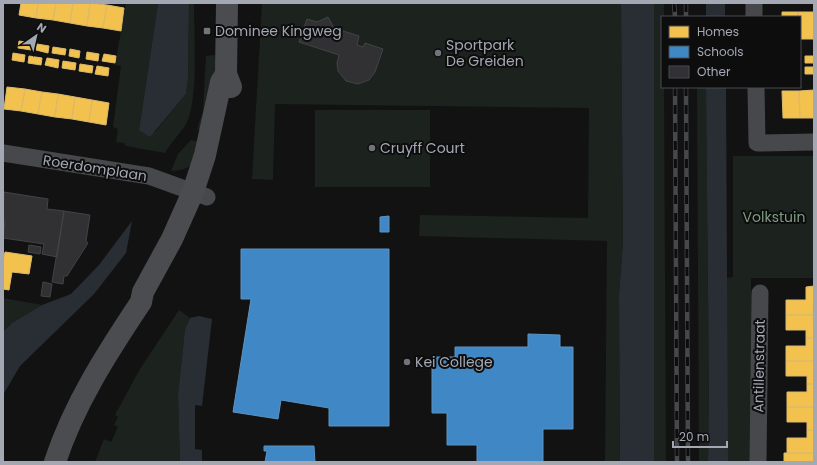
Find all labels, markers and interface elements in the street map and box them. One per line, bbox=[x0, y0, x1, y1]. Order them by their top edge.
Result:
north arrow bbox=[16, 16, 56, 56]
legend bbox=[661, 16, 801, 88]
text: N bbox=[34, 19, 49, 37]
place label: Dominee Kingweg bbox=[215, 21, 342, 41]
text: Homes bbox=[697, 23, 739, 40]
marker: Dominee Kingweg bbox=[202, 26, 212, 36]
place label: Sportpark De Greiden bbox=[446, 35, 524, 71]
text: Schools bbox=[697, 43, 744, 60]
marker: Sportpark De Greiden bbox=[433, 48, 443, 58]
text: Other bbox=[697, 63, 731, 80]
place label: Cruyff Court bbox=[380, 138, 465, 158]
marker: Cruyff Court bbox=[367, 143, 377, 153]
street label: Roerdomplaan bbox=[42, 150, 148, 186]
park label: Volkstuin bbox=[743, 207, 805, 227]
street label: Antillenstraat bbox=[748, 319, 770, 413]
place label: Kei College bbox=[415, 352, 493, 372]
marker: Kei College bbox=[402, 357, 412, 367]
scale bar bbox=[673, 423, 727, 449]
text: 20 m bbox=[679, 428, 709, 445]

